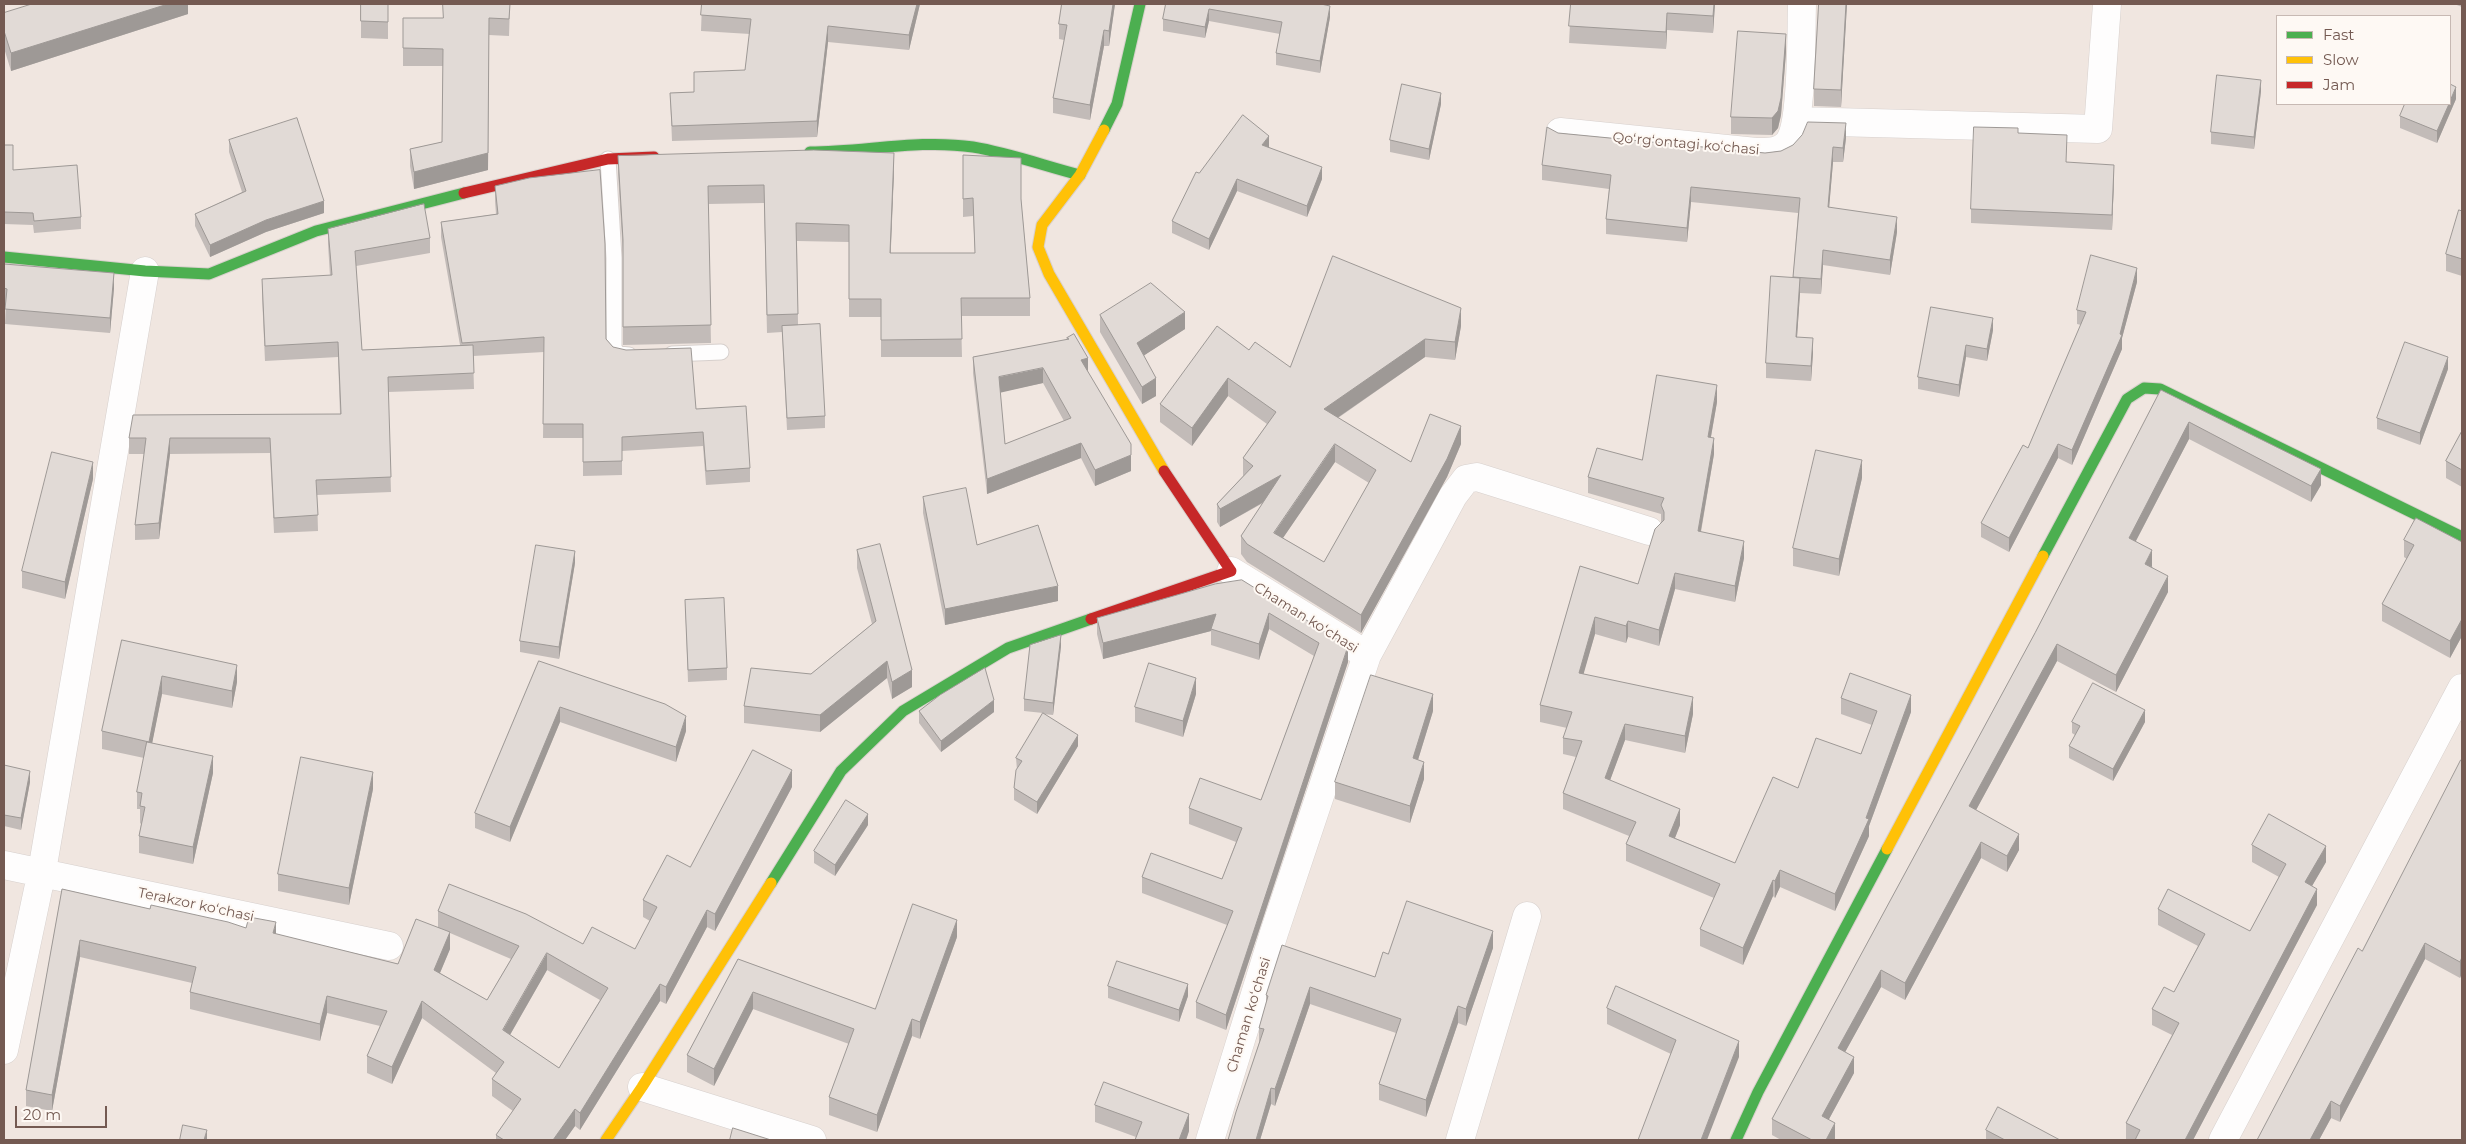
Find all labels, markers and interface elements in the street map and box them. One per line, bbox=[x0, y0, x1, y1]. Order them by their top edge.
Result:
legend bbox=[2276, 15, 2451, 105]
text: Fast bbox=[2323, 25, 2354, 44]
text: Slow bbox=[2323, 50, 2359, 69]
text: Jam bbox=[2323, 75, 2355, 94]
street label: Qoʻrgʻontagi koʻchasi bbox=[1612, 129, 1760, 159]
street label: Chaman koʻchasi bbox=[1251, 579, 1361, 657]
street label: Terakzor koʻchasi bbox=[136, 884, 256, 926]
street label: Chaman koʻchasi bbox=[1223, 955, 1275, 1075]
scale bar bbox=[18, 1096, 110, 1128]
text: 20 m bbox=[23, 1105, 61, 1124]

